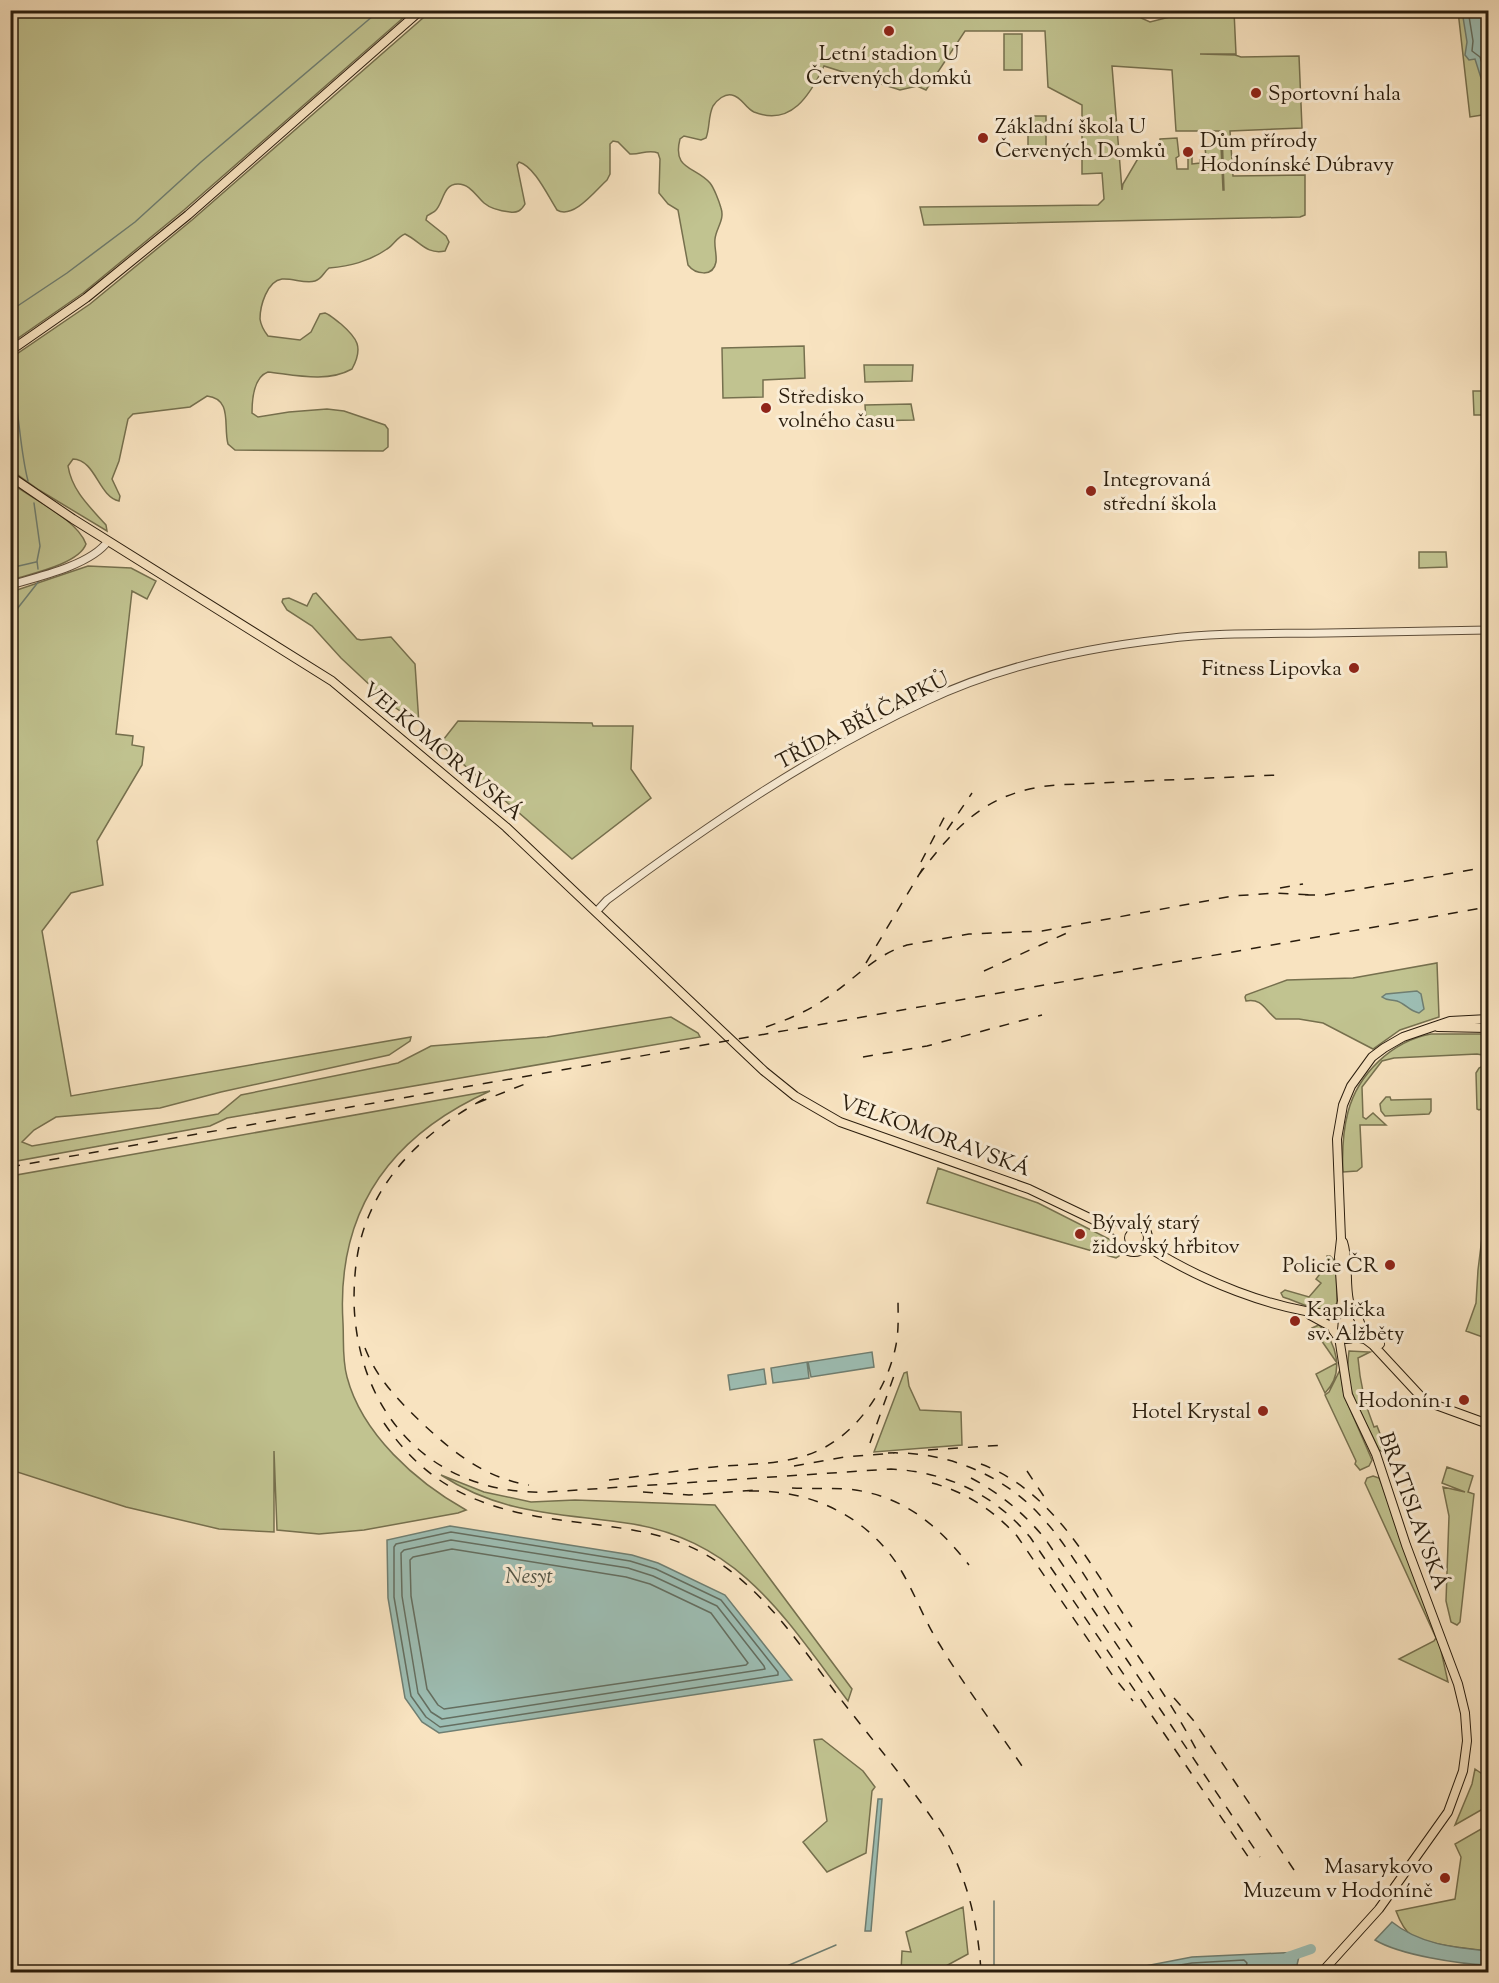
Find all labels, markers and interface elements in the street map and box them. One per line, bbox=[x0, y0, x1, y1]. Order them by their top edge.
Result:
marker: Letní stadion U Červených domků bbox=[882, 24, 896, 38]
place label: Letní stadion U Červených domků bbox=[806, 40, 972, 94]
place label: Sportovní hala bbox=[1268, 80, 1401, 110]
marker: Sportovní hala bbox=[1249, 86, 1263, 100]
place label: Základní škola U Červených Domků bbox=[995, 113, 1166, 167]
place label: Dům přírody Hodonínské Dúbravy bbox=[1200, 127, 1395, 181]
marker: Základní škola U Červených Domků bbox=[976, 131, 990, 145]
marker: Dům přírody Hodonínské Dúbravy bbox=[1181, 145, 1195, 159]
place label: Středisko volného času bbox=[778, 383, 895, 437]
marker: Středisko volného času bbox=[759, 401, 773, 415]
place label: Integrovaná střední škola bbox=[1103, 466, 1217, 520]
marker: Integrovaná střední škola bbox=[1084, 484, 1098, 498]
place label: Fitness Lipovka bbox=[1202, 655, 1342, 685]
marker: Fitness Lipovka bbox=[1347, 661, 1361, 675]
street label: TŘÍDA BŘÍ ČAPKŮ bbox=[771, 665, 955, 778]
street label: VELKOMORAVSKÁ bbox=[355, 676, 529, 829]
street label: VELKOMORAVSKÁ bbox=[835, 1088, 1034, 1185]
place label: Bývalý starý židovský hřbitov bbox=[1092, 1209, 1240, 1263]
marker: Bývalý starý židovský hřbitov bbox=[1073, 1227, 1087, 1241]
place label: Policie ČR bbox=[1282, 1252, 1378, 1282]
marker: Policie ČR bbox=[1383, 1258, 1397, 1272]
place label: Kaplička sv. Alžběty bbox=[1307, 1296, 1405, 1350]
marker: Kaplička sv. Alžběty bbox=[1288, 1314, 1302, 1328]
place label: Hodonín 1 bbox=[1358, 1387, 1452, 1417]
marker: Hodonín 1 bbox=[1457, 1393, 1471, 1407]
place label: Hotel Krystal bbox=[1132, 1398, 1251, 1428]
marker: Hotel Krystal bbox=[1256, 1404, 1270, 1418]
street label: BRATISLAVSKÁ bbox=[1370, 1429, 1455, 1595]
water label: Nesyt bbox=[505, 1562, 553, 1594]
place label: Masarykovo Muzeum v Hodoníně bbox=[1243, 1853, 1433, 1907]
marker: Masarykovo Muzeum v Hodoníně bbox=[1438, 1871, 1452, 1885]

